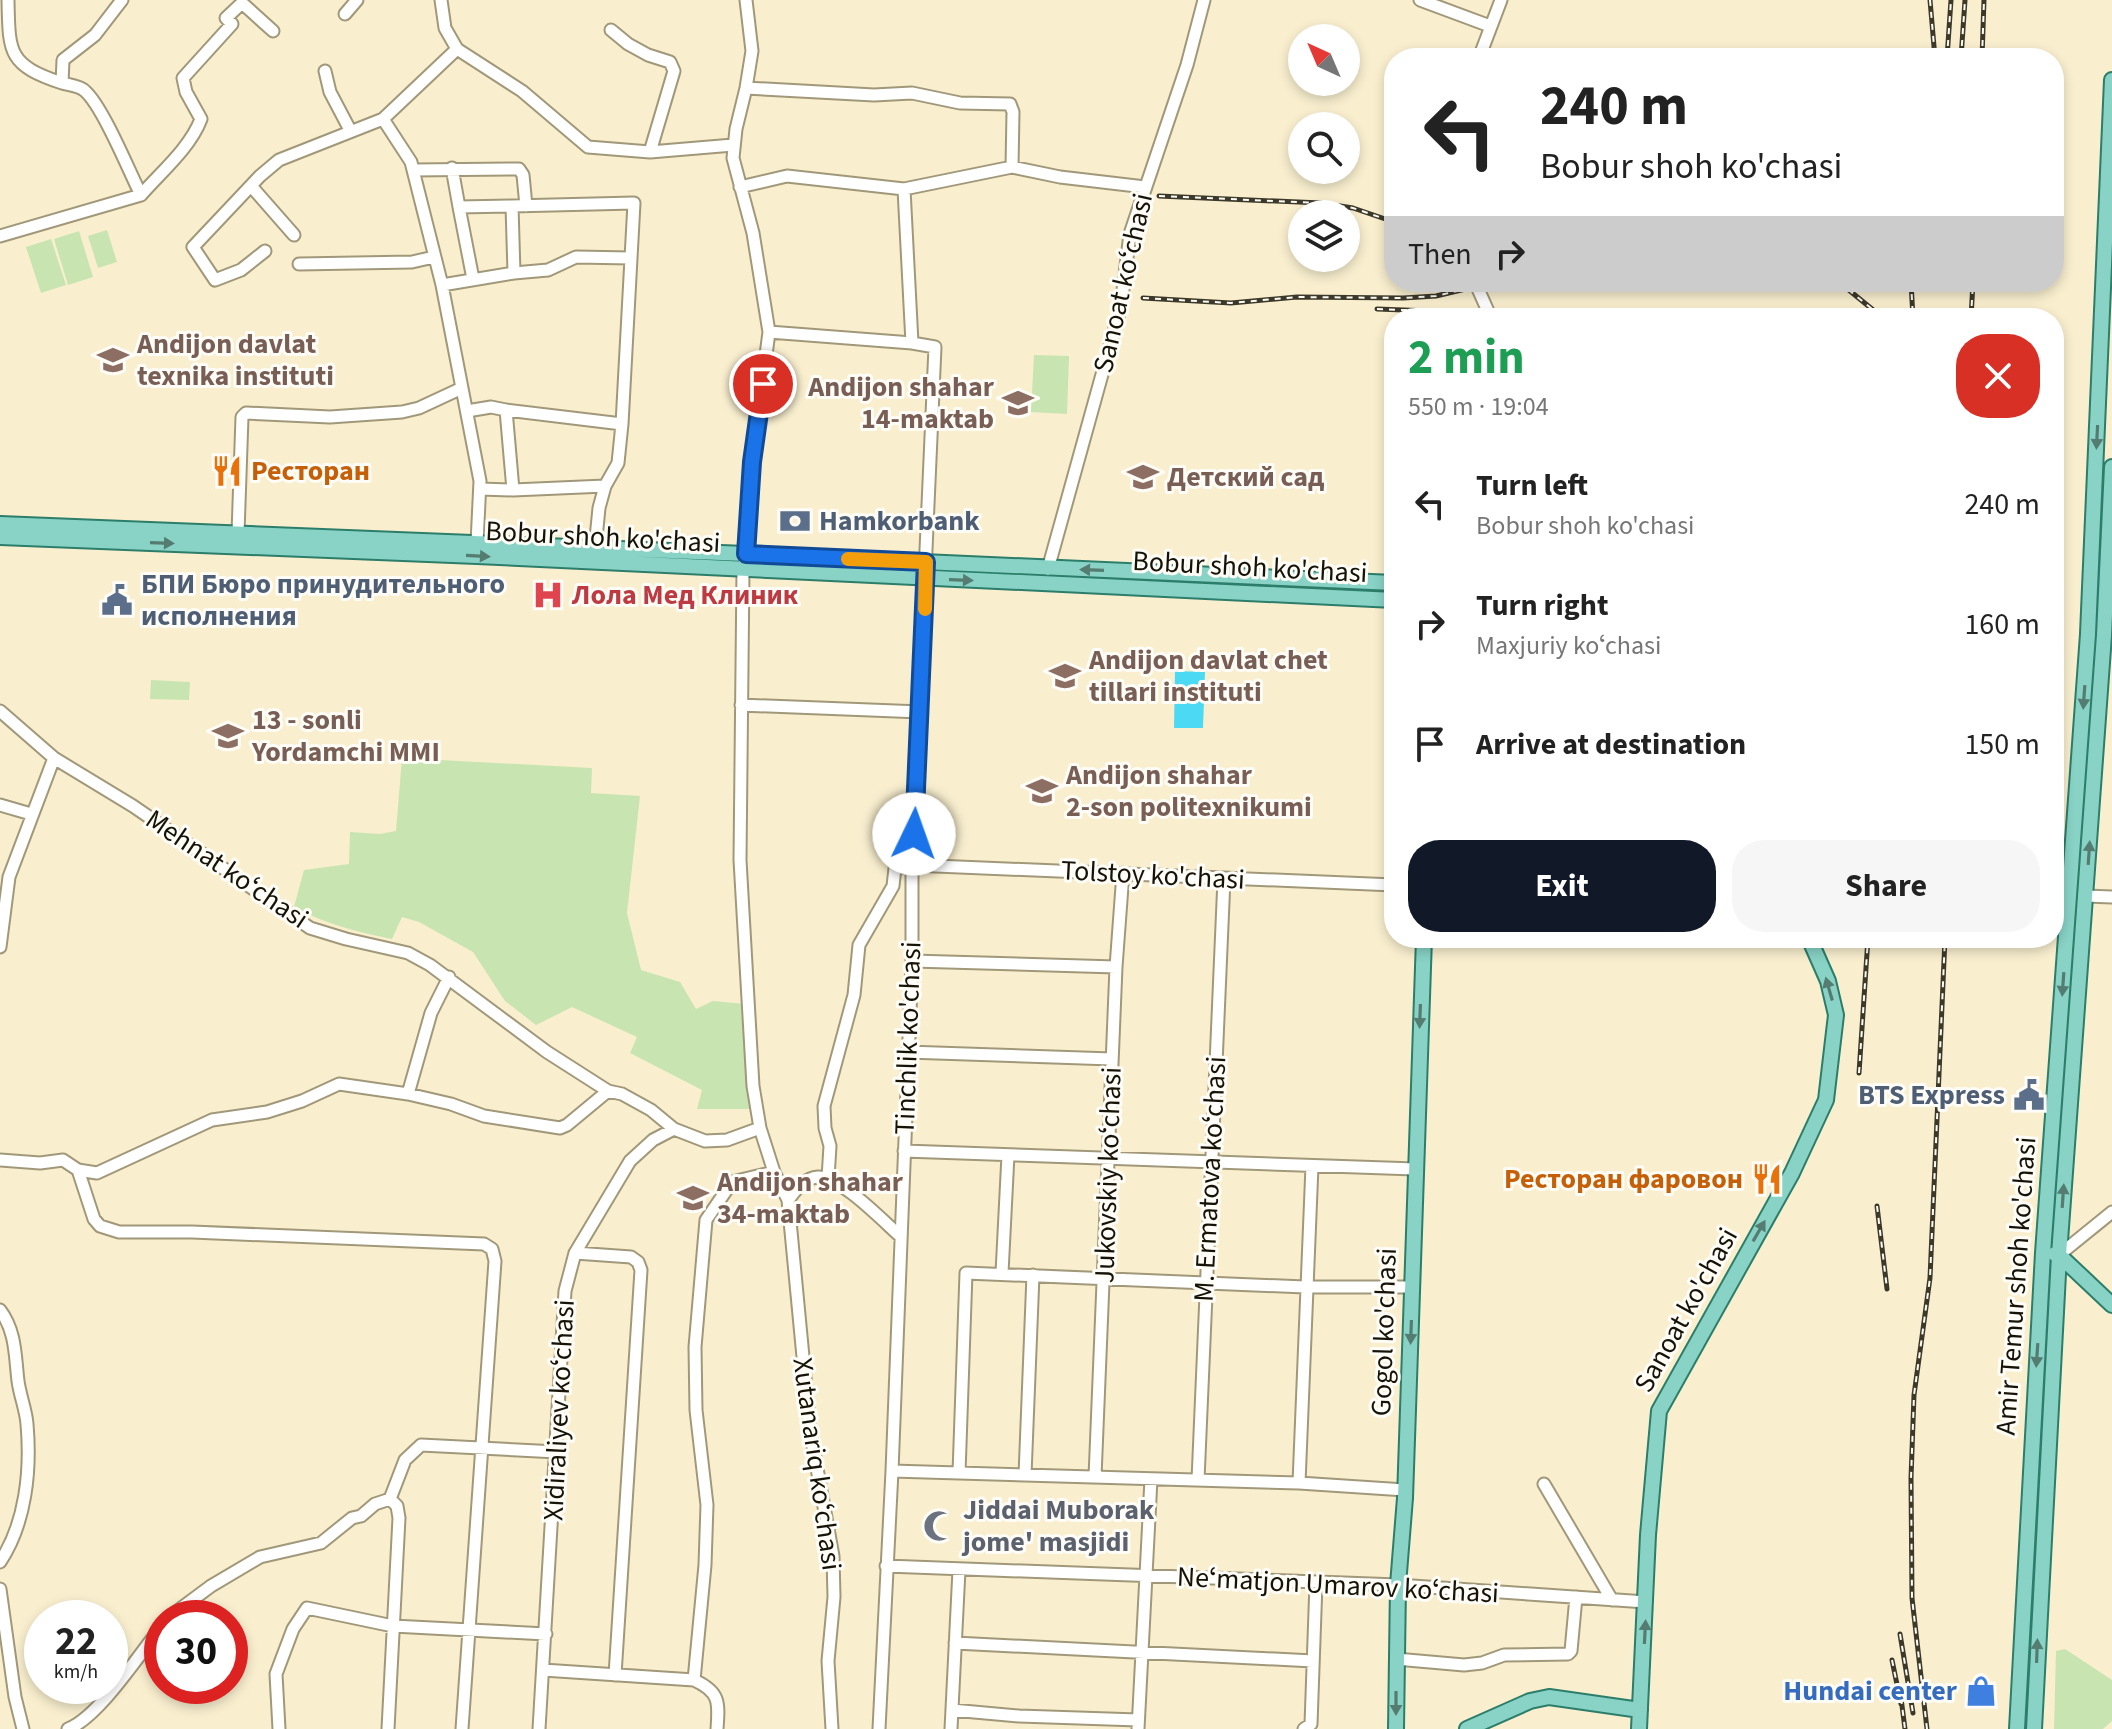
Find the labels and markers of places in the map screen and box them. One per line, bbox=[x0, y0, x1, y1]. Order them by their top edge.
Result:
place label: Andijon davlat texnika instituti bbox=[136, 324, 334, 396]
school or university icon: Andijon davlat texnika instituti bbox=[96, 343, 130, 377]
pin bbox=[729, 350, 797, 418]
place label: Andijon shahar 14-maktab bbox=[807, 367, 995, 439]
school or university icon: Andijon shahar 14-maktab bbox=[1001, 386, 1035, 420]
place label: Ресторан bbox=[251, 451, 370, 491]
restaurant icon: Ресторан bbox=[210, 454, 244, 488]
place label: Детский сад bbox=[1167, 457, 1325, 497]
school or university icon: Детский сад bbox=[1126, 460, 1160, 494]
place label: Hamkorbank bbox=[819, 501, 980, 541]
bank icon: Hamkorbank bbox=[778, 504, 812, 538]
place label: БПИ Бюро принудительного исполнения bbox=[141, 564, 505, 636]
place label: Лола Мед Клиник bbox=[571, 575, 799, 615]
hospital icon: Лола Мед Клиник bbox=[531, 578, 565, 612]
public building icon: БПИ Бюро принудительного исполнения bbox=[100, 583, 134, 617]
place label: Andijon davlat chet tillari instituti bbox=[1088, 640, 1328, 712]
school or university icon: Andijon davlat chet tillari instituti bbox=[1048, 659, 1082, 693]
place label: 13 - sonli Yordamchi MMI bbox=[251, 700, 440, 772]
school or university icon: 13 - sonli Yordamchi MMI bbox=[211, 719, 245, 753]
place label: Andijon shahar 2-son politexnikumi bbox=[1065, 755, 1312, 827]
school or university icon: Andijon shahar 2-son politexnikumi bbox=[1025, 774, 1059, 808]
place label: BTS Express bbox=[1858, 1075, 2005, 1115]
public building icon: BTS Express bbox=[2012, 1078, 2046, 1112]
place label: Ресторан фаровон bbox=[1504, 1159, 1743, 1199]
place label: Andijon shahar 34-maktab bbox=[716, 1162, 904, 1234]
restaurant icon: Ресторан фаровон bbox=[1750, 1162, 1784, 1196]
school or university icon: Andijon shahar 34-maktab bbox=[676, 1181, 710, 1215]
place label: Jiddai Muborak jome' masjidi bbox=[961, 1490, 1155, 1562]
mosque icon: Jiddai Muborak jome' masjidi bbox=[922, 1509, 956, 1543]
place label: Hundai center bbox=[1783, 1671, 1958, 1711]
shop icon: Hundai center bbox=[1964, 1674, 1998, 1708]

